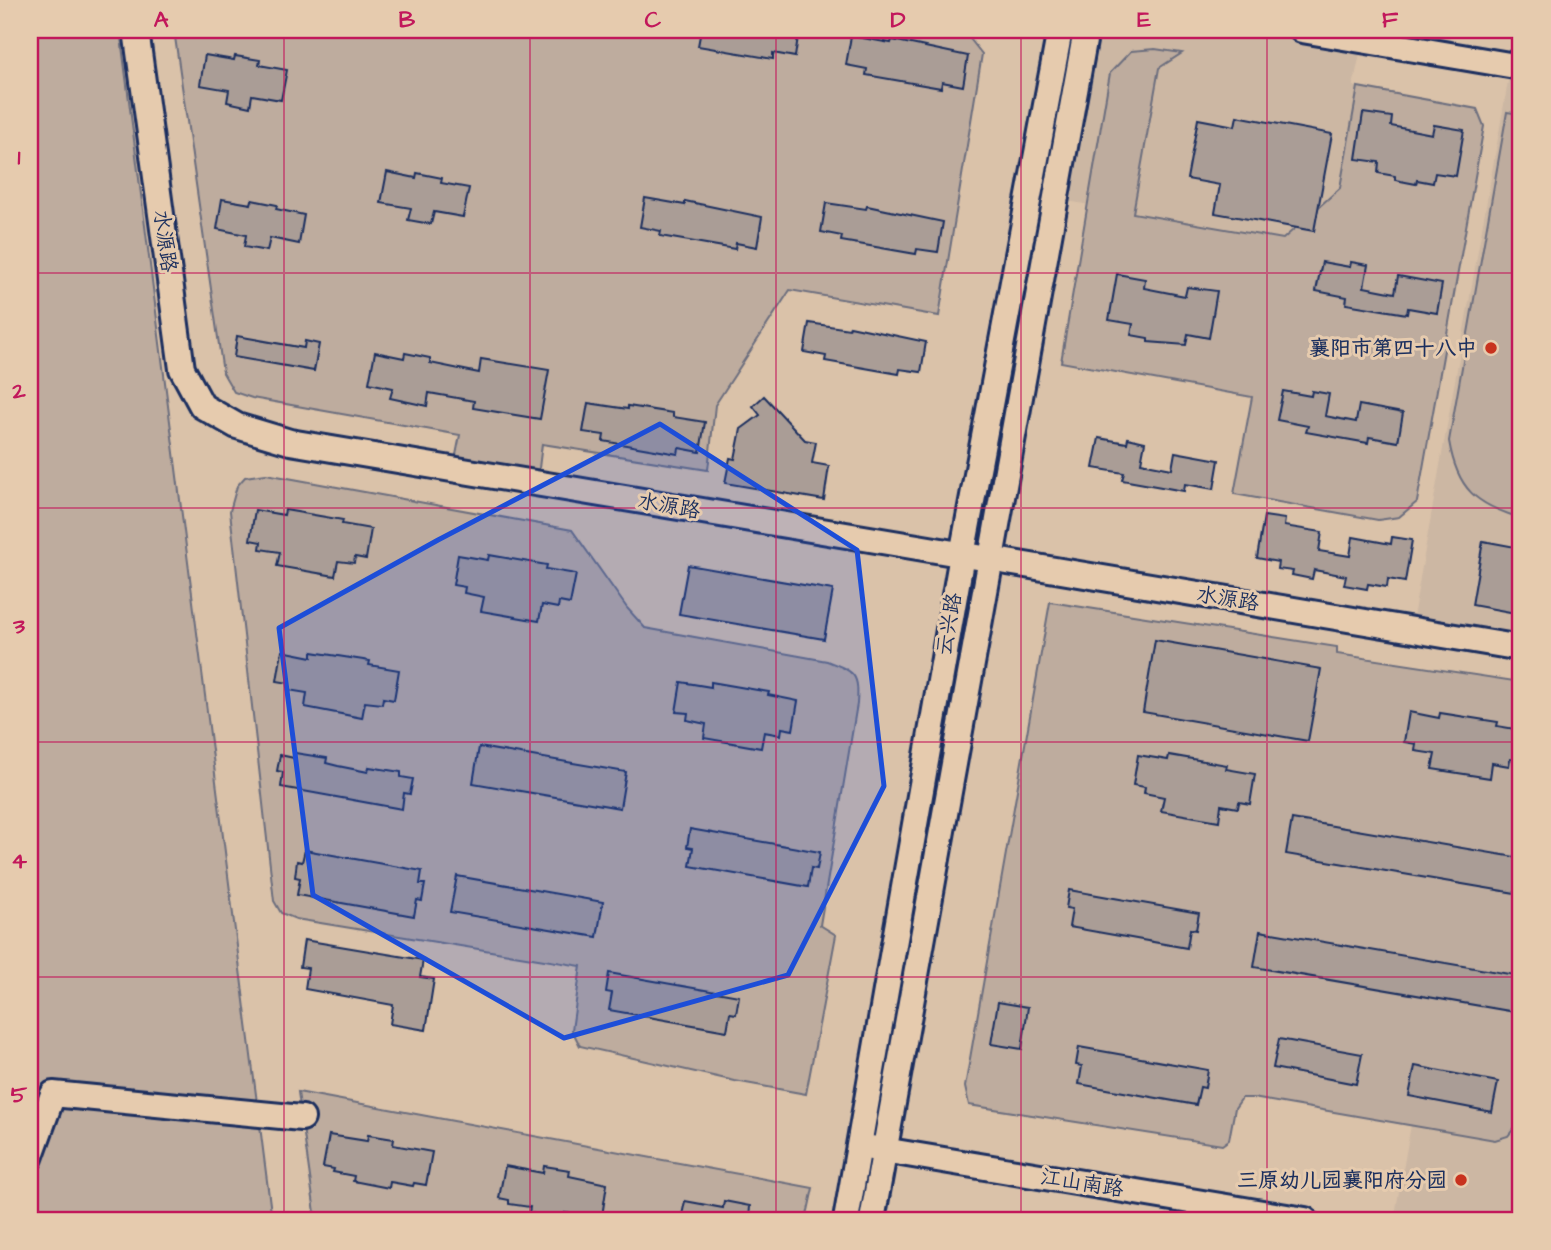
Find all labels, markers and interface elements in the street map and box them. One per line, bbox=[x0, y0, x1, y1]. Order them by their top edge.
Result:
text: A bbox=[154, 4, 169, 36]
text: B bbox=[399, 4, 416, 36]
text: C bbox=[645, 4, 662, 36]
text: D bbox=[891, 4, 906, 36]
text: E bbox=[1137, 4, 1151, 36]
text: F bbox=[1382, 4, 1399, 36]
text: 1 bbox=[18, 141, 21, 173]
street label: 水源路 bbox=[146, 208, 184, 274]
place label: 襄阳市第四十八中 bbox=[1309, 334, 1477, 363]
marker: 襄阳市第四十八中 bbox=[1483, 340, 1499, 356]
text: 2 bbox=[11, 375, 26, 407]
street label: 水源路 bbox=[635, 486, 703, 526]
street label: 水源路 bbox=[1195, 580, 1261, 618]
street label: 云兴路 bbox=[929, 590, 969, 658]
text: 3 bbox=[12, 610, 25, 642]
text: 4 bbox=[11, 845, 27, 877]
text: 5 bbox=[11, 1079, 28, 1111]
street label: 江山南路 bbox=[1038, 1162, 1126, 1204]
place label: 三原幼儿园襄阳府分园 bbox=[1237, 1166, 1447, 1195]
marker: 三原幼儿园襄阳府分园 bbox=[1453, 1172, 1469, 1188]

